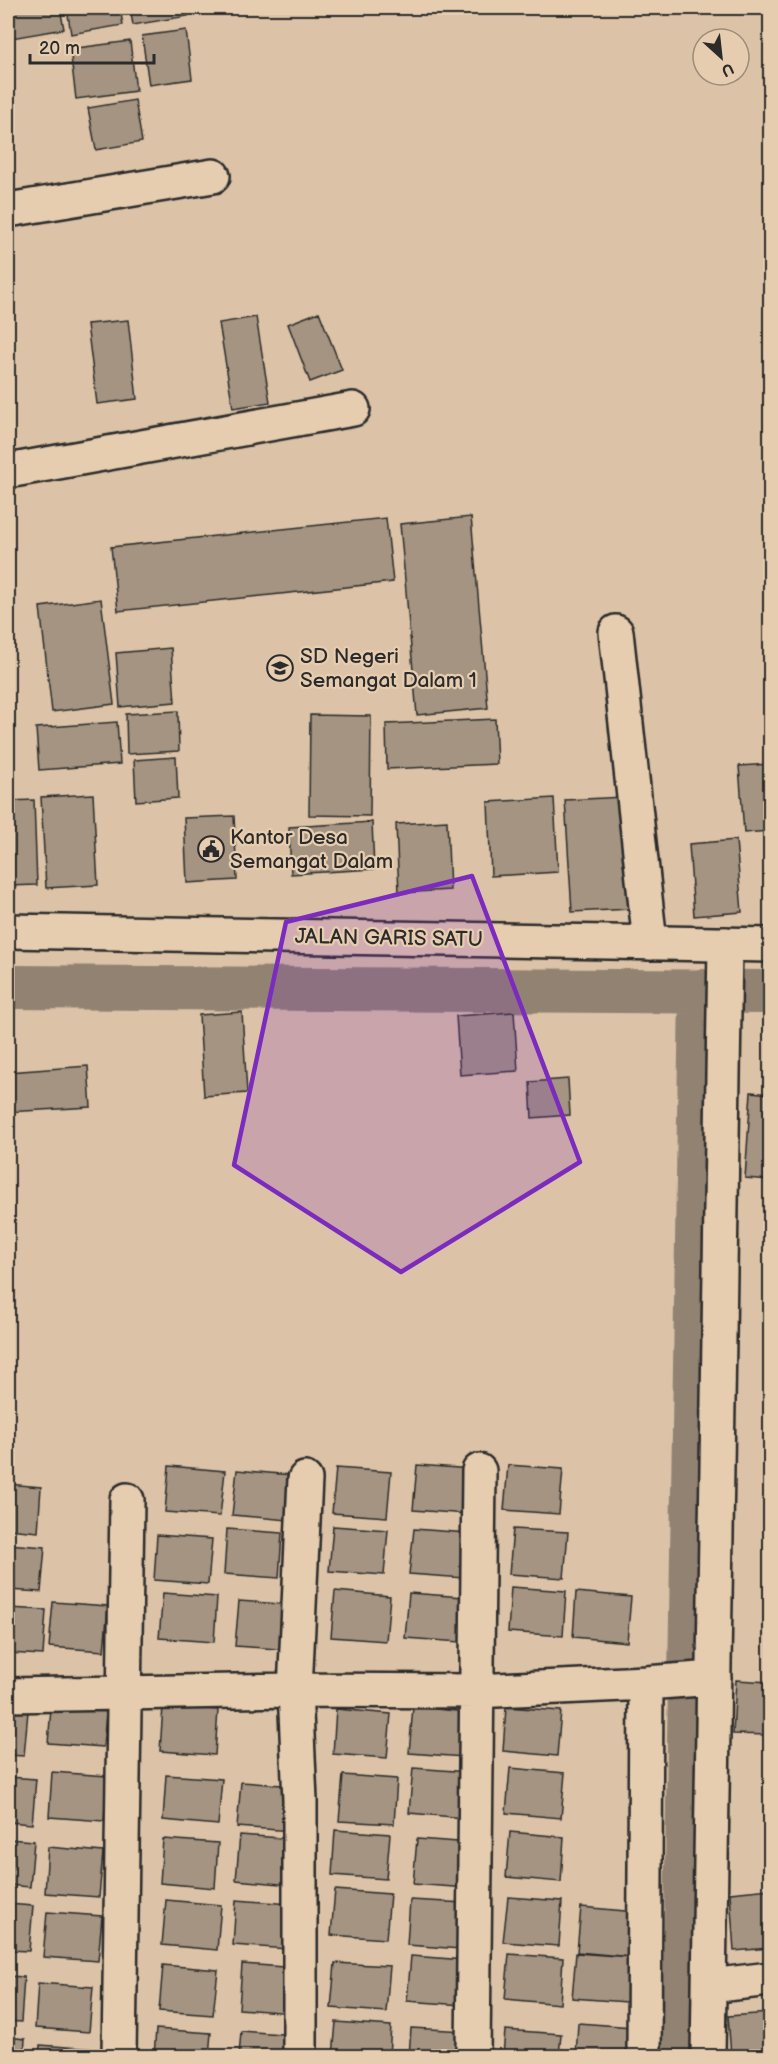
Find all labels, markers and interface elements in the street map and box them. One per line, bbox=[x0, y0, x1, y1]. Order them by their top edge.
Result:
scale bar bbox=[30, 27, 154, 65]
north arrow bbox=[691, 27, 751, 87]
text: 20 m bbox=[39, 38, 80, 59]
text: U bbox=[718, 58, 737, 80]
place label: SD Negeri Semangat Dalam 1 bbox=[300, 644, 477, 693]
school or university icon: SD Negeri Semangat Dalam 1 bbox=[265, 653, 295, 683]
place label: Kantor Desa Semangat Dalam bbox=[230, 825, 393, 874]
public building icon: Kantor Desa Semangat Dalam bbox=[196, 834, 226, 864]
street label: JALAN GARIS SATU bbox=[295, 924, 483, 952]

